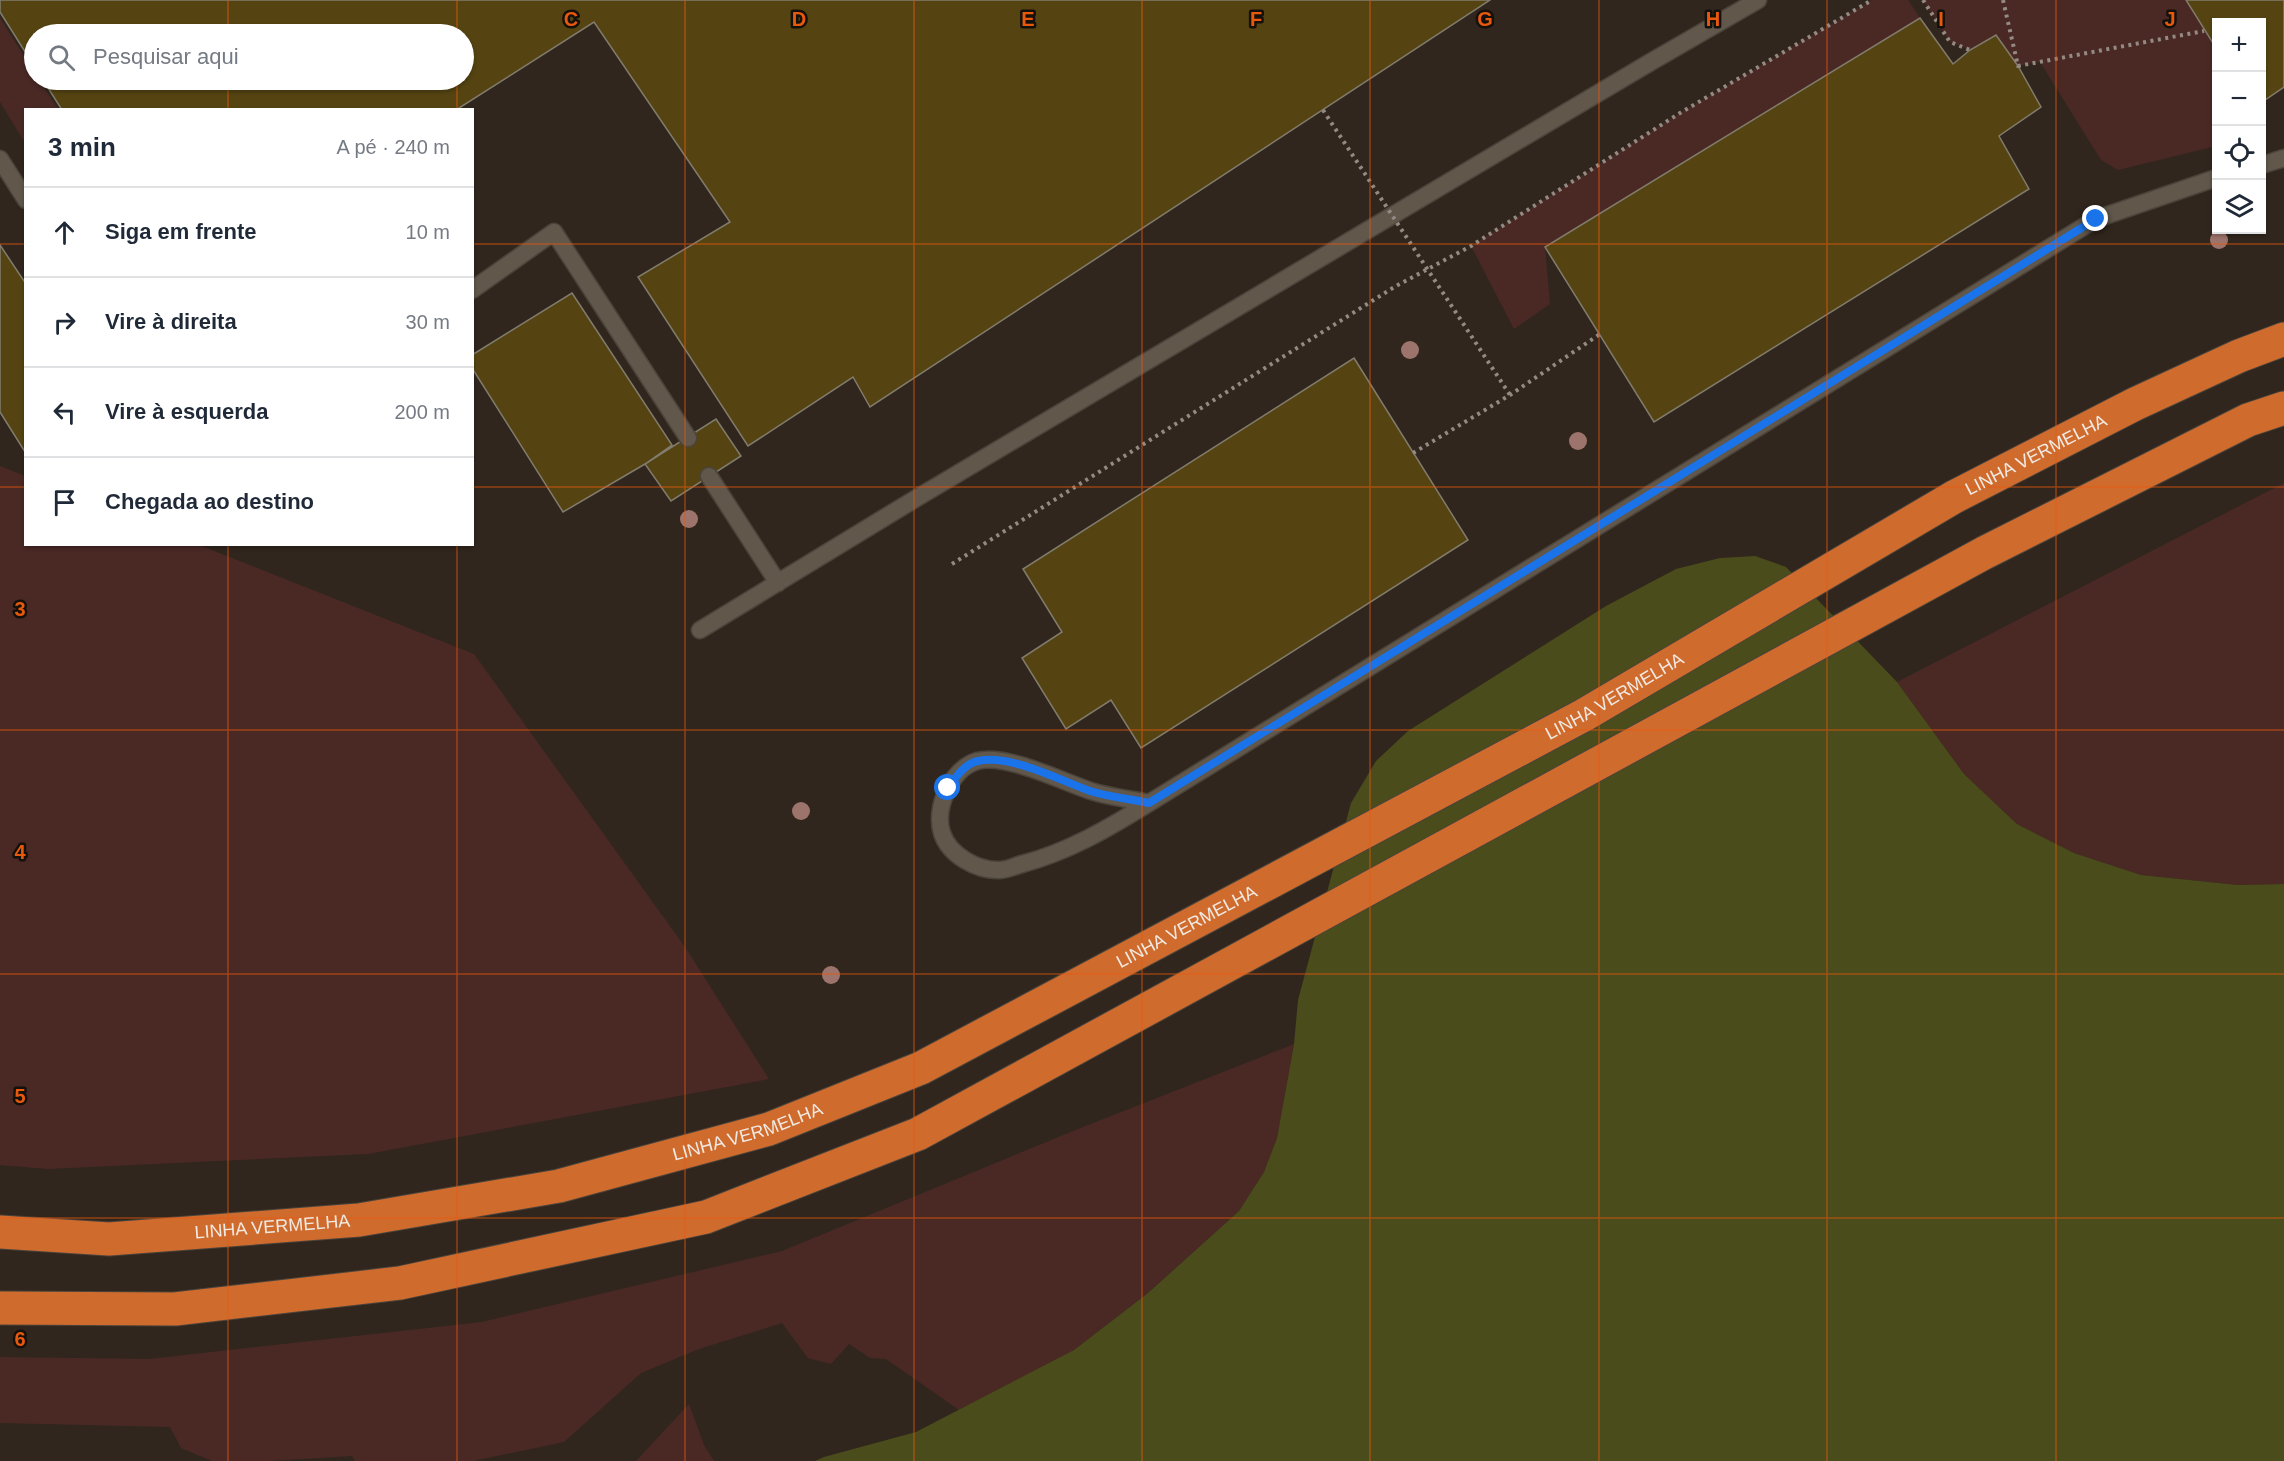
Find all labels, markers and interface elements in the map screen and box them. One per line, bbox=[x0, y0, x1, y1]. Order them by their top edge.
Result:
text: C bbox=[564, 8, 578, 30]
text: D bbox=[792, 8, 806, 30]
text: E bbox=[1021, 8, 1035, 30]
text: F bbox=[1250, 8, 1262, 30]
text: G bbox=[1477, 8, 1493, 30]
text: H bbox=[1706, 8, 1720, 30]
text: I bbox=[1938, 8, 1944, 30]
text: J bbox=[2164, 8, 2176, 30]
map controls bbox=[2212, 18, 2266, 234]
button: + bbox=[2212, 18, 2266, 72]
search box bbox=[24, 24, 474, 90]
icon: search bbox=[45, 41, 78, 74]
text: Pesquisar aqui bbox=[93, 44, 239, 69]
button: − bbox=[2212, 72, 2266, 126]
button: locate bbox=[2212, 126, 2266, 180]
text: 3 min bbox=[48, 132, 116, 162]
text: A pé · 240 m bbox=[337, 136, 450, 158]
button: layers bbox=[2212, 180, 2266, 234]
route end bbox=[2082, 205, 2108, 231]
icon: ahead bbox=[48, 216, 81, 249]
text: Siga em frente bbox=[105, 219, 257, 244]
text: 10 m bbox=[406, 221, 450, 243]
icon: right bbox=[48, 306, 81, 339]
text: Vire à direita bbox=[105, 309, 237, 334]
text: 30 m bbox=[406, 311, 450, 333]
icon: left bbox=[48, 396, 81, 429]
text: Vire à esquerda bbox=[105, 399, 268, 424]
text: 200 m bbox=[394, 401, 450, 423]
street label: LINHA VERMELHA bbox=[1962, 410, 2110, 499]
icon: arrive bbox=[48, 486, 81, 519]
text: Chegada ao destino bbox=[105, 489, 314, 514]
text: 3 bbox=[14, 598, 26, 620]
street label: LINHA VERMELHA bbox=[1542, 649, 1687, 744]
route start bbox=[934, 774, 960, 800]
text: 4 bbox=[14, 841, 26, 863]
street label: LINHA VERMELHA bbox=[1113, 881, 1260, 972]
text: 5 bbox=[14, 1085, 26, 1107]
street label: LINHA VERMELHA bbox=[670, 1099, 825, 1165]
street label: LINHA VERMELHA bbox=[194, 1211, 351, 1242]
text: 6 bbox=[14, 1328, 26, 1350]

